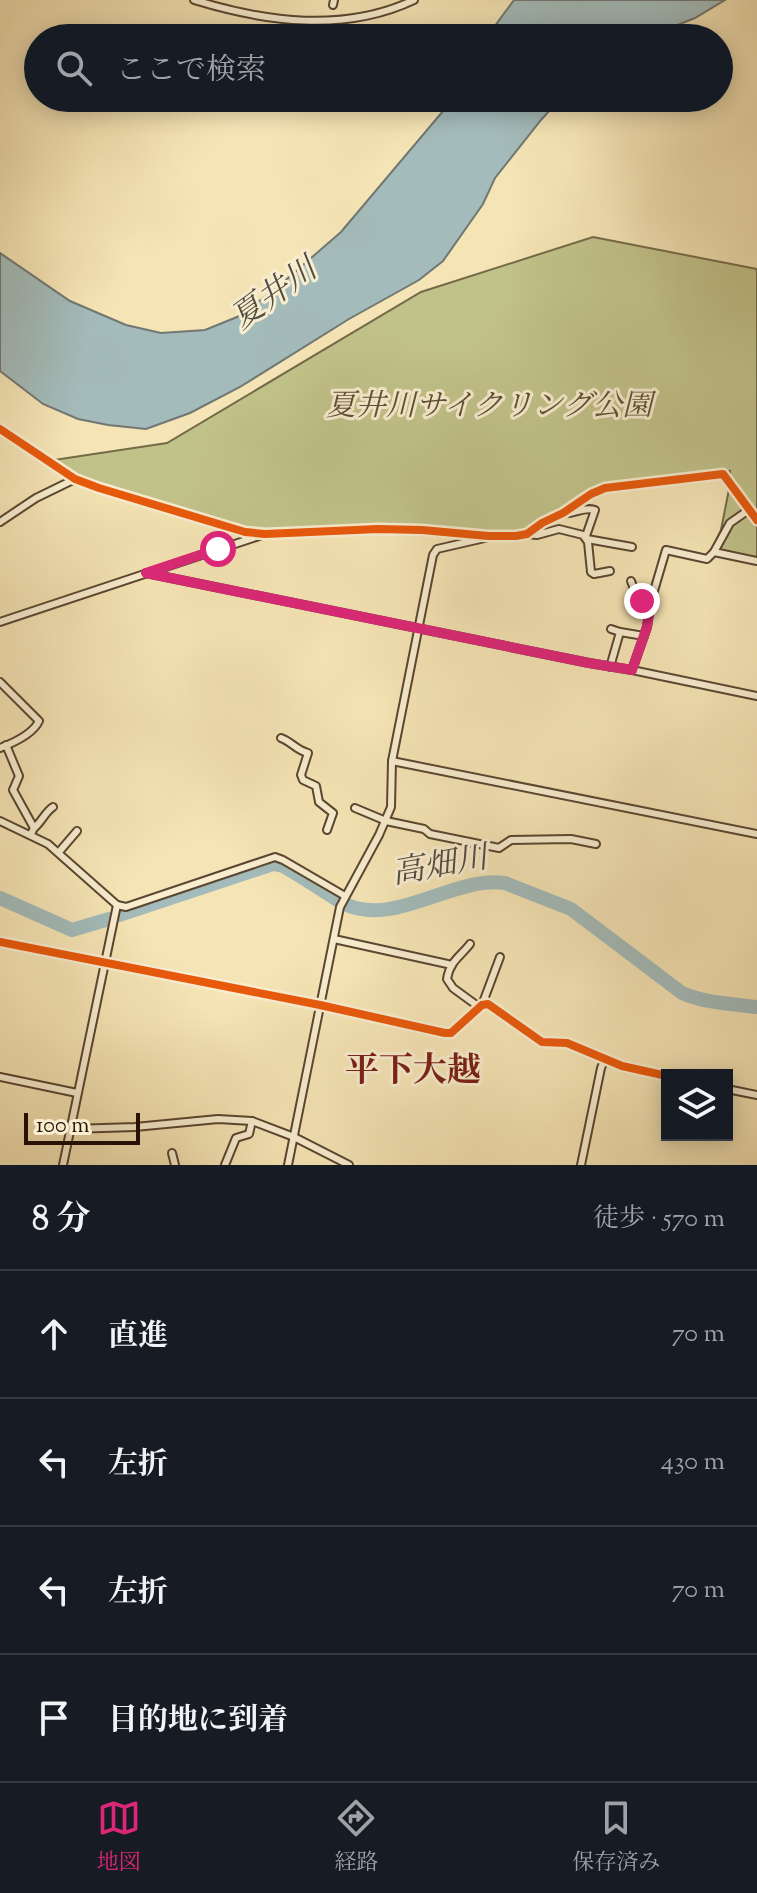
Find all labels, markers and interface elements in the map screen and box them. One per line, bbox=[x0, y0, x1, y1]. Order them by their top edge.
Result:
search box bbox=[24, 24, 733, 112]
icon: search bbox=[52, 46, 96, 90]
text: ここで検索 bbox=[116, 50, 266, 93]
water label: 夏井川 bbox=[223, 246, 330, 342]
park label: 夏井川サイクリング公園 bbox=[326, 386, 657, 429]
route start bbox=[200, 531, 236, 567]
route end bbox=[624, 583, 660, 619]
water label: 高畑川 bbox=[389, 835, 494, 898]
district label: 平下大越 bbox=[345, 1048, 481, 1097]
map controls bbox=[661, 1069, 733, 1141]
button: layers bbox=[661, 1069, 733, 1141]
scale bar bbox=[24, 1109, 140, 1145]
text: 100 m bbox=[36, 1111, 89, 1143]
text: 8 分 bbox=[32, 1196, 90, 1245]
text: 徒歩 · 570 m bbox=[593, 1201, 725, 1238]
icon: ahead bbox=[32, 1312, 76, 1356]
text: 直進 bbox=[108, 1316, 168, 1359]
text: 70 m bbox=[672, 1316, 725, 1353]
icon: left bbox=[32, 1440, 76, 1484]
text: 左折 bbox=[108, 1444, 168, 1487]
text: 430 m bbox=[661, 1444, 725, 1481]
icon: left bbox=[32, 1568, 76, 1612]
text: 左折 bbox=[108, 1572, 168, 1615]
text: 70 m bbox=[672, 1572, 725, 1609]
icon: arrive bbox=[32, 1696, 76, 1740]
text: 目的地に到着 bbox=[108, 1700, 288, 1743]
tab: 地図 bbox=[97, 1796, 141, 1880]
tab: 経路 bbox=[334, 1796, 378, 1880]
tab: 保存済み bbox=[572, 1796, 660, 1880]

